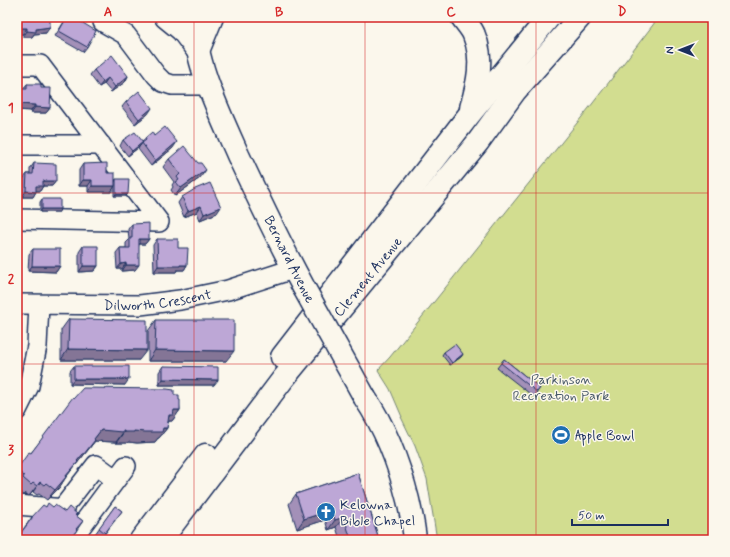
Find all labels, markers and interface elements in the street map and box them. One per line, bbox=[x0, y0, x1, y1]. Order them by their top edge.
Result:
text: A bbox=[104, 4, 112, 21]
text: B bbox=[275, 4, 284, 21]
text: C bbox=[446, 4, 456, 21]
text: D bbox=[618, 4, 627, 21]
north arrow bbox=[660, 30, 700, 70]
text: N bbox=[664, 46, 678, 54]
text: 1 bbox=[8, 100, 14, 117]
street label: Bernard Avenue bbox=[259, 213, 319, 306]
street label: Clement Avenue bbox=[330, 233, 407, 321]
text: 2 bbox=[8, 271, 15, 288]
street label: Dilworth Crescent bbox=[104, 286, 214, 315]
park label: Parkinson Recreation Park bbox=[513, 371, 609, 405]
sports icon: Apple Bowl bbox=[550, 424, 572, 446]
place label: Apple Bowl bbox=[575, 427, 634, 446]
text: 3 bbox=[8, 442, 14, 459]
place label: Kelowna Bible Chapel bbox=[340, 496, 415, 530]
church icon: Kelowna Bible Chapel bbox=[315, 501, 337, 523]
scale bar bbox=[572, 501, 668, 527]
text: 50 m bbox=[578, 508, 605, 524]

